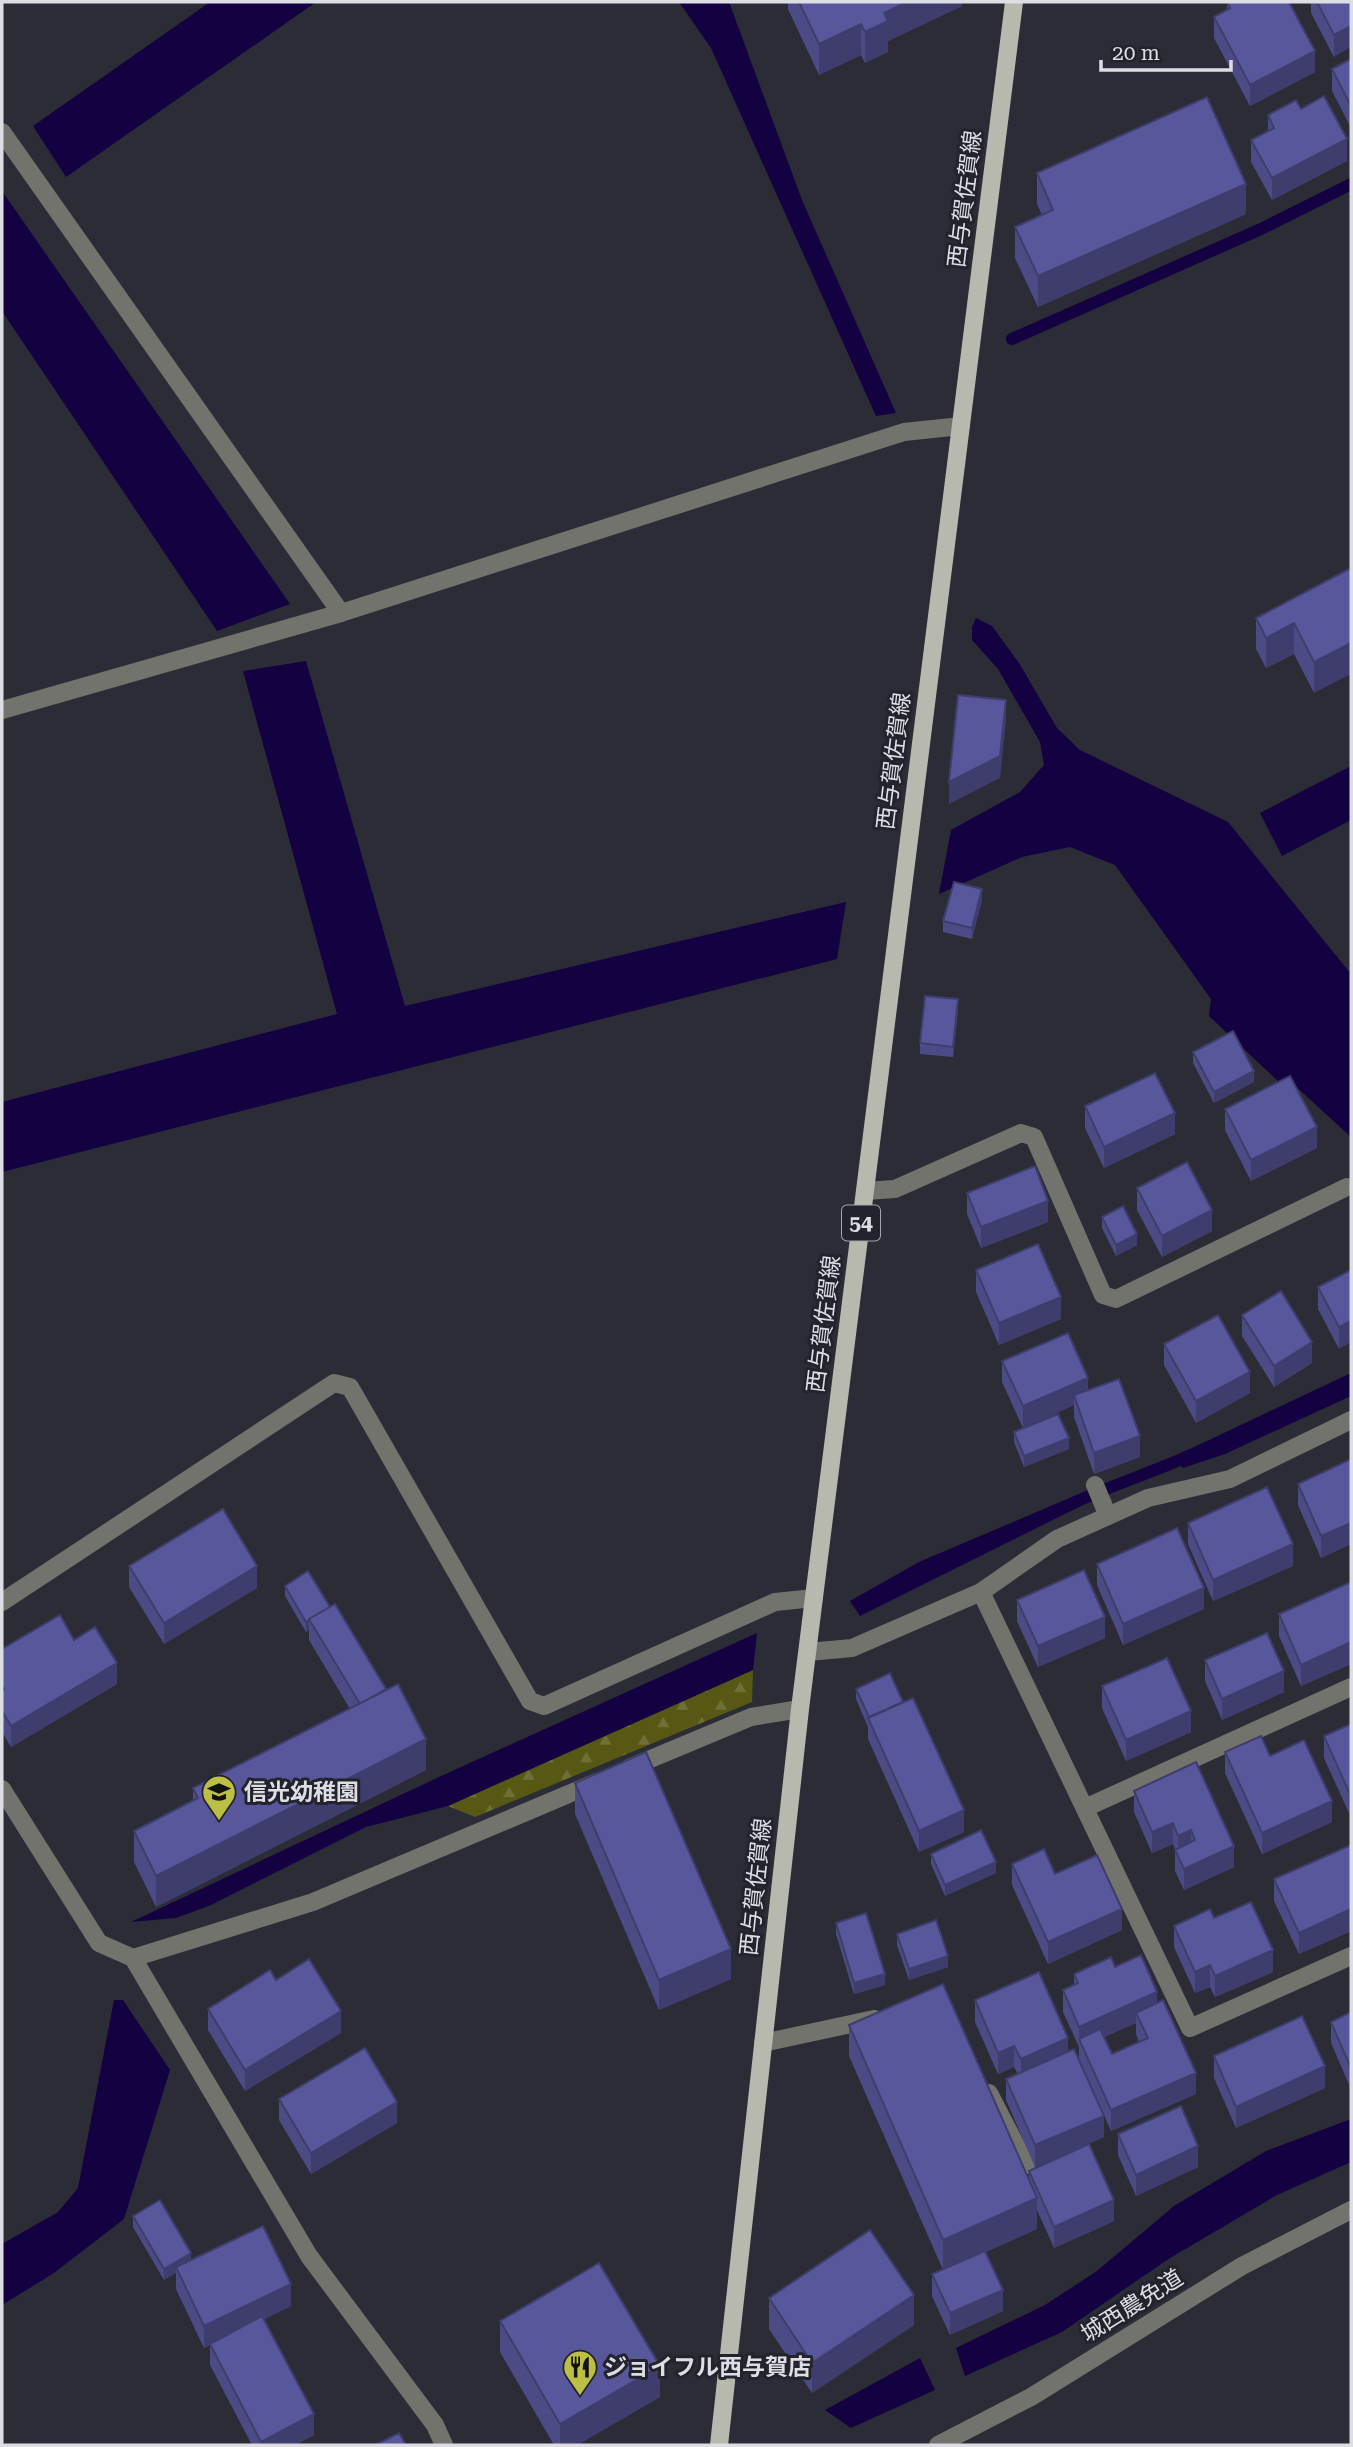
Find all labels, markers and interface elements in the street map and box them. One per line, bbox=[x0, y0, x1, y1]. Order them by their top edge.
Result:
scale bar bbox=[1101, 28, 1230, 72]
text: 20 m bbox=[1112, 41, 1160, 65]
street label: 西与賀佐賀線 bbox=[943, 129, 987, 269]
street label: 西与賀佐賀線 bbox=[872, 691, 916, 831]
road number: 54 bbox=[842, 1206, 880, 1240]
street label: 西与賀佐賀線 bbox=[802, 1254, 846, 1394]
school or university icon: 信光幼稚園 bbox=[200, 1773, 238, 1822]
place label: 信光幼稚園 bbox=[244, 1779, 359, 1806]
street label: 西与賀佐賀線 bbox=[735, 1817, 777, 1957]
street label: 城西農免道 bbox=[1076, 2264, 1188, 2348]
restaurant icon: ジョイフル西与賀店 bbox=[561, 2348, 599, 2397]
place label: ジョイフル西与賀店 bbox=[604, 2354, 811, 2381]

